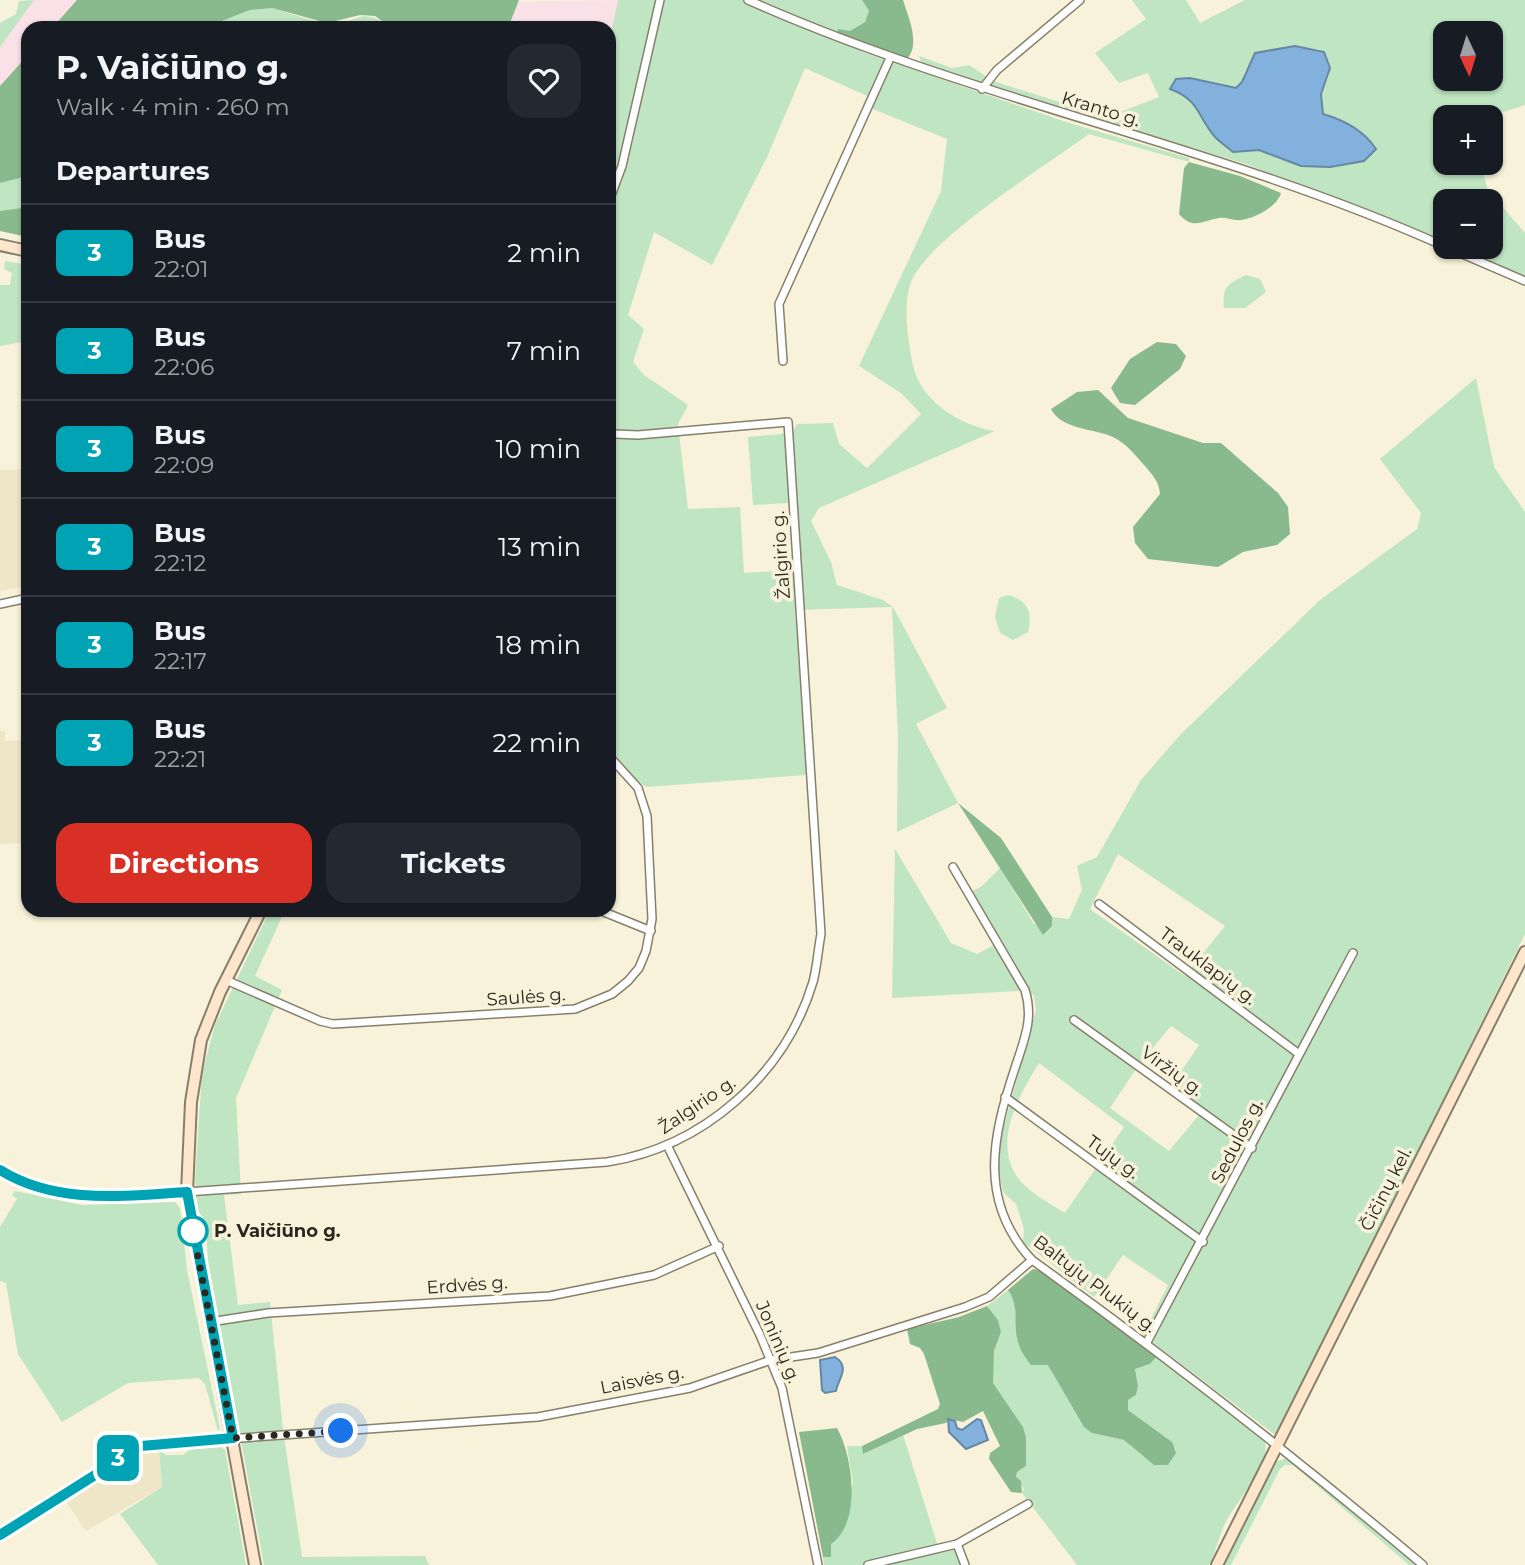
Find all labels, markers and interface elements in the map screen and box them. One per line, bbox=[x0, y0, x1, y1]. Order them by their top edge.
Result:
north arrow bbox=[1433, 21, 1503, 91]
map controls bbox=[1433, 21, 1503, 259]
button: heart bbox=[507, 44, 581, 118]
text: P. Vaičiūno g. bbox=[56, 47, 288, 87]
street label: Kranto g. bbox=[1059, 87, 1143, 131]
text: Walk · 4 min · 260 m bbox=[56, 93, 290, 121]
button: + bbox=[1433, 105, 1503, 175]
text: Departures bbox=[56, 155, 210, 187]
button: − bbox=[1433, 189, 1503, 259]
text: Bus bbox=[154, 223, 206, 255]
text: 2 min bbox=[507, 237, 581, 269]
text: 3 bbox=[87, 238, 102, 267]
text: 22:01 bbox=[154, 255, 209, 283]
text: Bus bbox=[154, 321, 206, 353]
text: 7 min bbox=[507, 335, 581, 367]
text: 3 bbox=[87, 336, 102, 365]
text: 22:06 bbox=[154, 353, 214, 381]
text: Bus bbox=[154, 419, 206, 451]
text: 10 min bbox=[495, 433, 581, 465]
text: 3 bbox=[87, 434, 102, 463]
text: 22:09 bbox=[154, 451, 214, 479]
street label: Žalgirio g. bbox=[767, 510, 795, 600]
text: Bus bbox=[154, 517, 206, 549]
text: 13 min bbox=[498, 531, 581, 563]
text: 3 bbox=[87, 532, 102, 561]
text: 22:12 bbox=[154, 549, 206, 577]
text: Bus bbox=[154, 615, 206, 647]
text: 18 min bbox=[496, 629, 581, 661]
text: 3 bbox=[87, 630, 102, 659]
text: 22:17 bbox=[154, 647, 207, 675]
text: Bus bbox=[154, 713, 206, 745]
text: 22 min bbox=[492, 727, 581, 759]
text: 3 bbox=[87, 728, 102, 757]
text: 22:21 bbox=[154, 745, 206, 773]
button: Directions bbox=[56, 823, 312, 903]
button: Tickets bbox=[326, 823, 581, 903]
street label: Trauklapių g. bbox=[1155, 922, 1261, 1010]
street label: Saulės g. bbox=[486, 983, 566, 1011]
street label: Viržių g. bbox=[1137, 1041, 1207, 1101]
street label: Žalgirio g. bbox=[654, 1071, 740, 1139]
street label: Sedulos g. bbox=[1206, 1095, 1268, 1187]
street label: Tujų g. bbox=[1082, 1130, 1144, 1184]
street label: Čičinų kel. bbox=[1355, 1143, 1417, 1235]
marker: P. Vaičiūno g. bbox=[178, 1216, 208, 1246]
place label: P. Vaičiūno g. bbox=[214, 1220, 341, 1242]
street label: Baltųjų Plukių g. bbox=[1029, 1230, 1161, 1338]
street label: Erdvės g. bbox=[426, 1271, 508, 1299]
street label: Joninių g. bbox=[750, 1297, 805, 1386]
street label: Laisvės g. bbox=[598, 1361, 686, 1399]
your location bbox=[323, 1413, 358, 1448]
line badge: 3 bbox=[95, 1435, 141, 1481]
text: 3 bbox=[111, 1443, 125, 1472]

